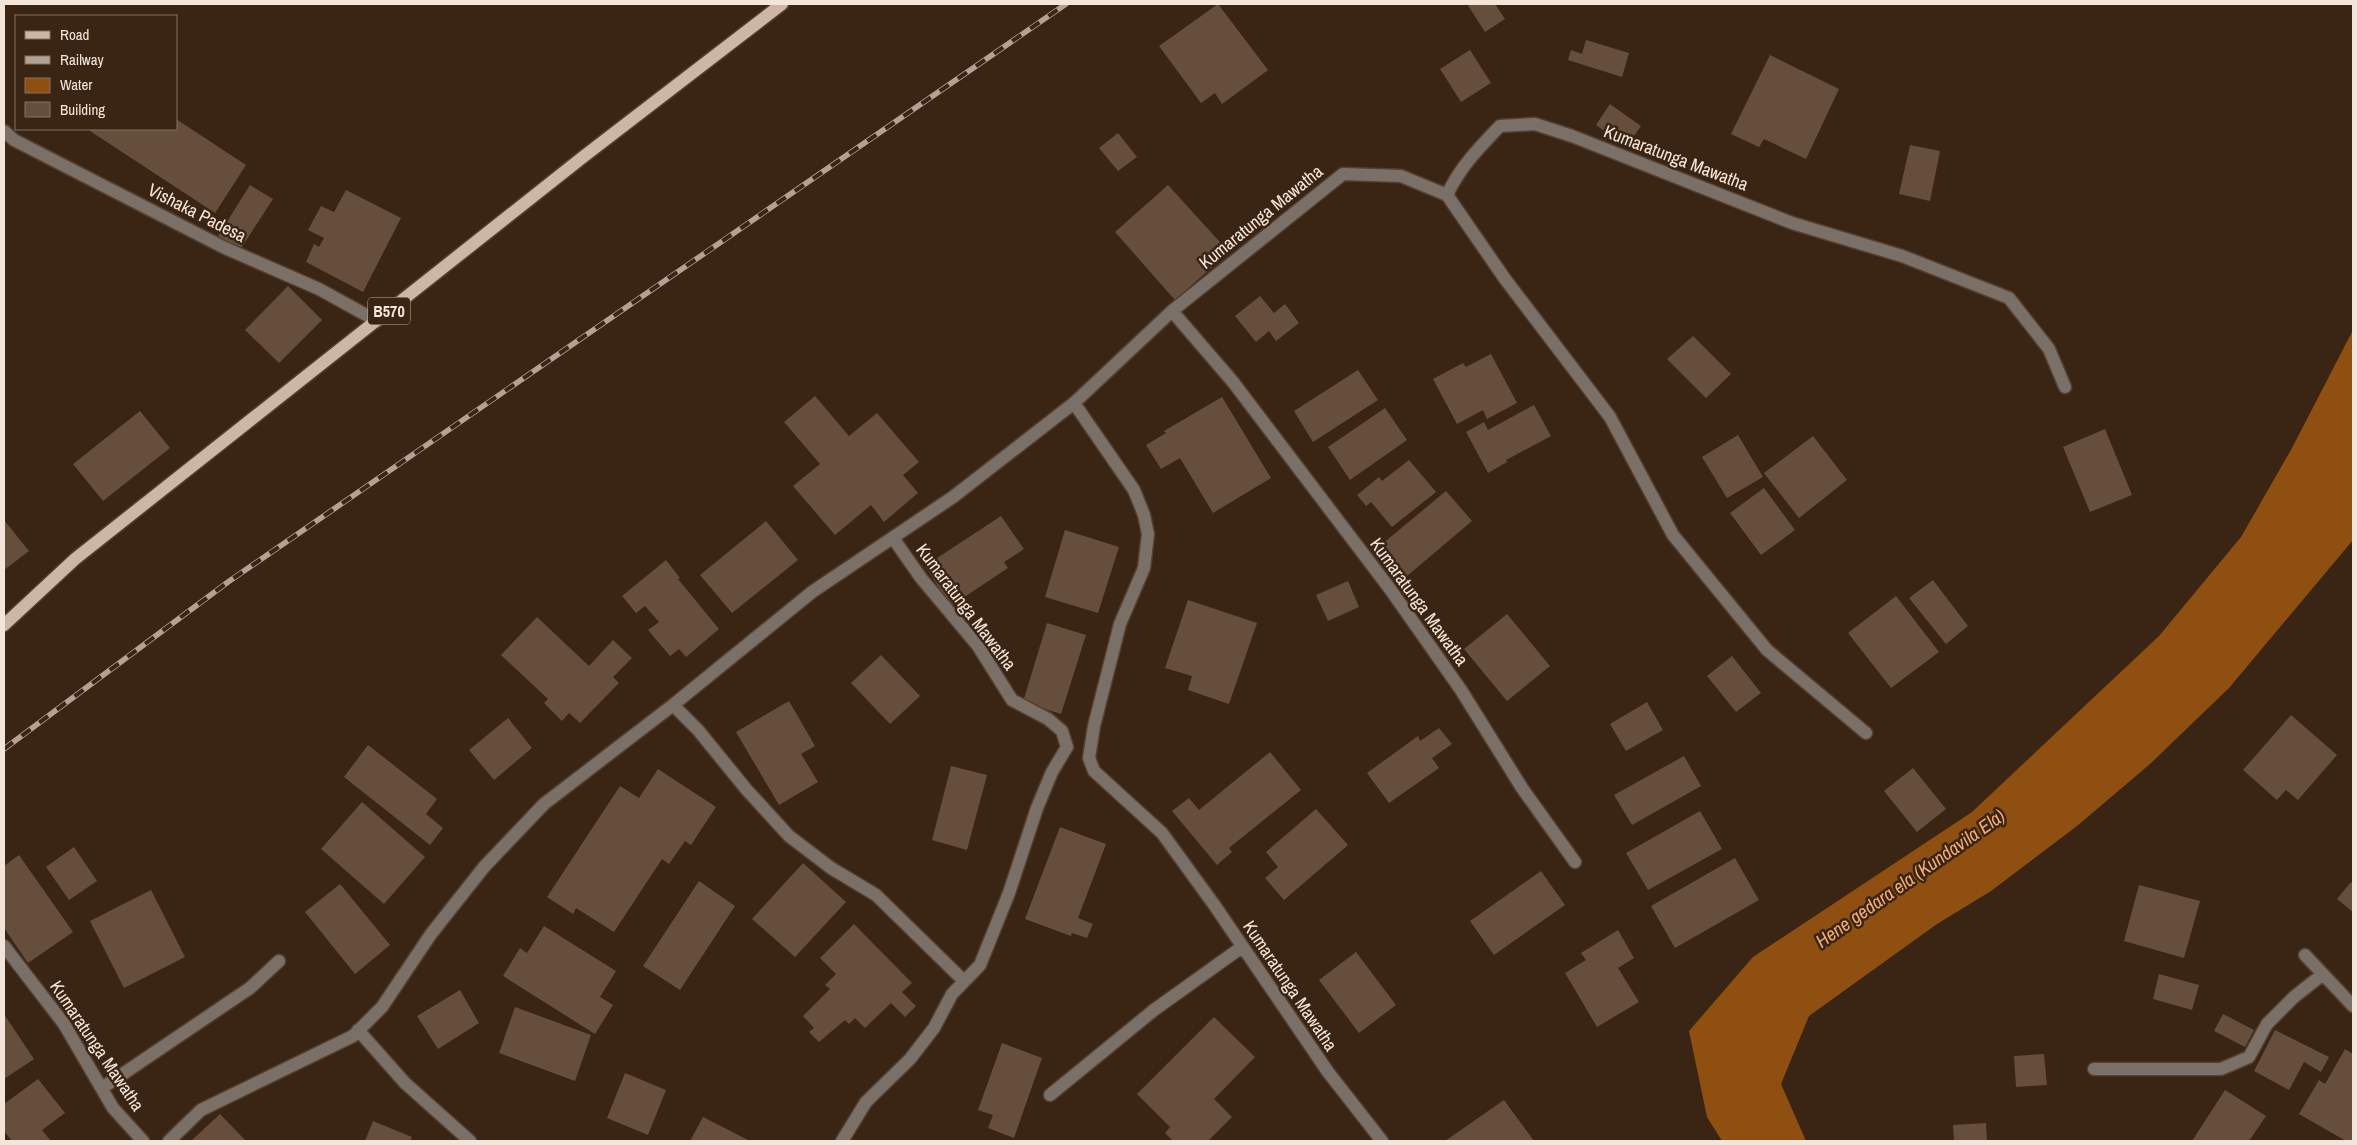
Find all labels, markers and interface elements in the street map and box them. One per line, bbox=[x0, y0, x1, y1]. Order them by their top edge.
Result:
legend bbox=[15, 15, 178, 130]
text: Road bbox=[60, 24, 89, 45]
text: Railway bbox=[60, 49, 105, 70]
text: Water bbox=[60, 74, 92, 95]
text: Building bbox=[60, 99, 105, 120]
street label: Kumaratunga Mawatha bbox=[1600, 119, 1752, 197]
street label: Kumaratunga Mawatha bbox=[1194, 159, 1328, 274]
street label: Vishaka Padesa bbox=[144, 177, 251, 248]
road number: B570 bbox=[368, 298, 410, 324]
street label: Kumaratunga Mawatha bbox=[1364, 533, 1474, 671]
street label: Kumaratunga Mawatha bbox=[910, 538, 1022, 675]
water label: Hene gedara ela (Kundavila Ela) bbox=[1810, 803, 2010, 953]
street label: Kumaratunga Mawatha bbox=[1237, 915, 1343, 1056]
street label: Kumaratunga Mawatha bbox=[44, 975, 150, 1116]

